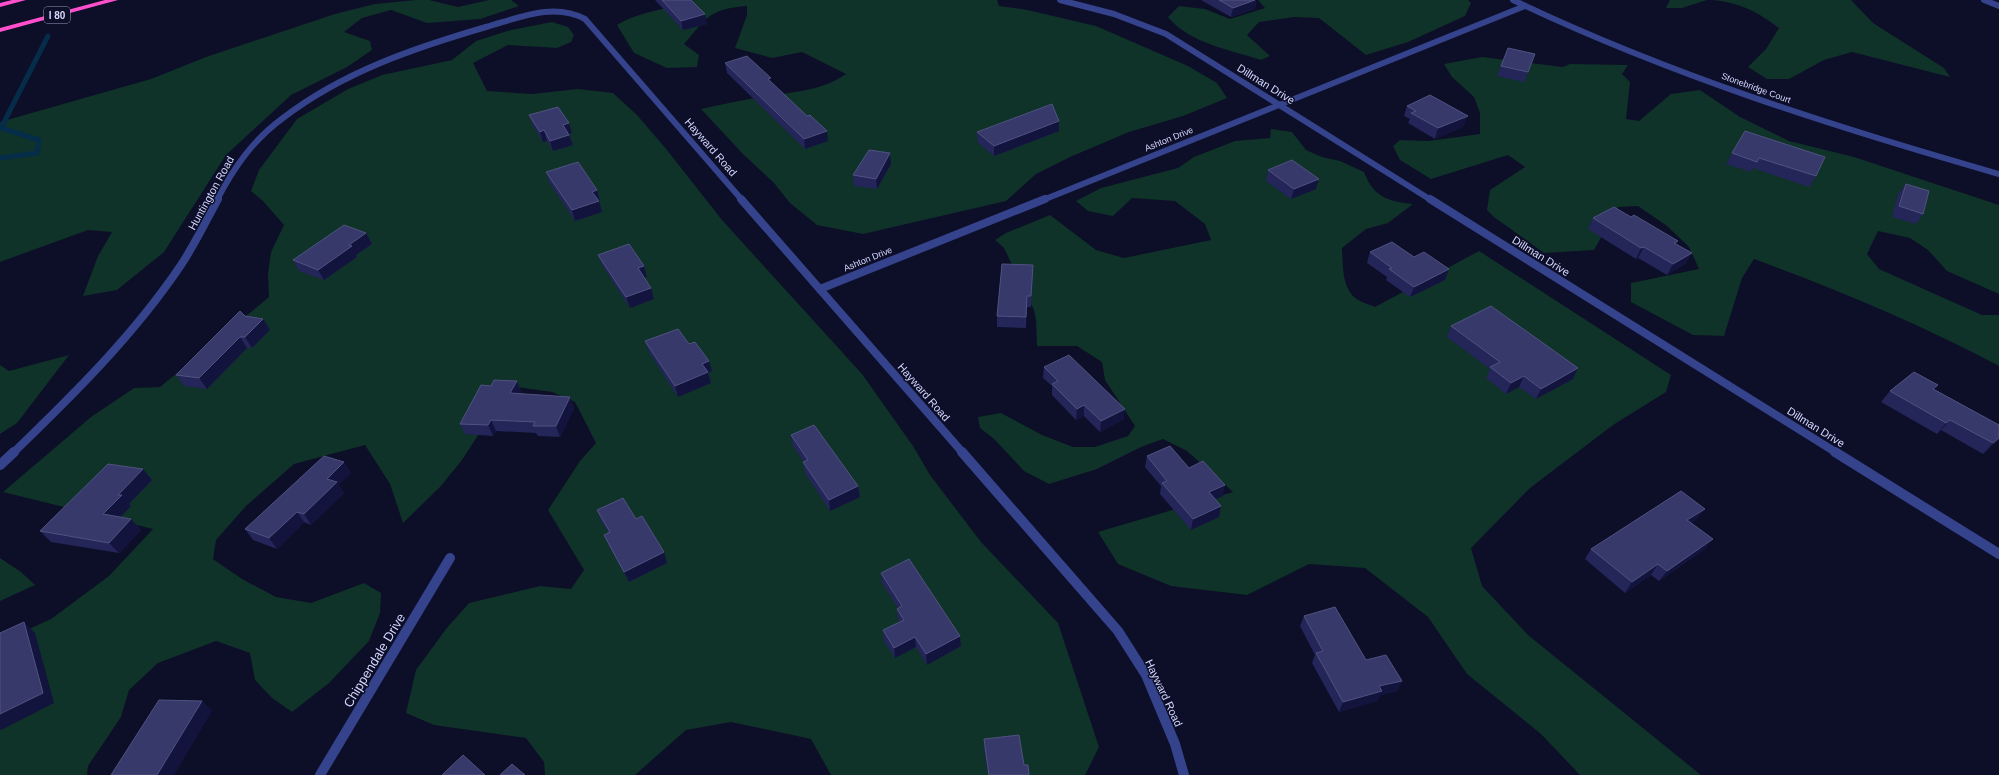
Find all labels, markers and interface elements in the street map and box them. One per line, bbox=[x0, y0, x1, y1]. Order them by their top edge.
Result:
road number: I 80 bbox=[44, 7, 70, 23]
street label: Dillman Drive bbox=[1235, 62, 1297, 106]
street label: Stonebridge Court bbox=[1720, 71, 1792, 105]
street label: Hayward Road bbox=[683, 116, 739, 178]
street label: Ashton Drive bbox=[1143, 125, 1195, 153]
street label: Huntington Road bbox=[186, 154, 236, 232]
street label: Dillman Drive bbox=[1510, 234, 1572, 278]
street label: Ashton Drive bbox=[842, 245, 894, 273]
street label: Hayward Road bbox=[896, 361, 952, 423]
street label: Dillman Drive bbox=[1785, 405, 1847, 449]
street label: Chippendale Drive bbox=[340, 611, 408, 710]
street label: Hayward Road bbox=[1143, 657, 1185, 729]

